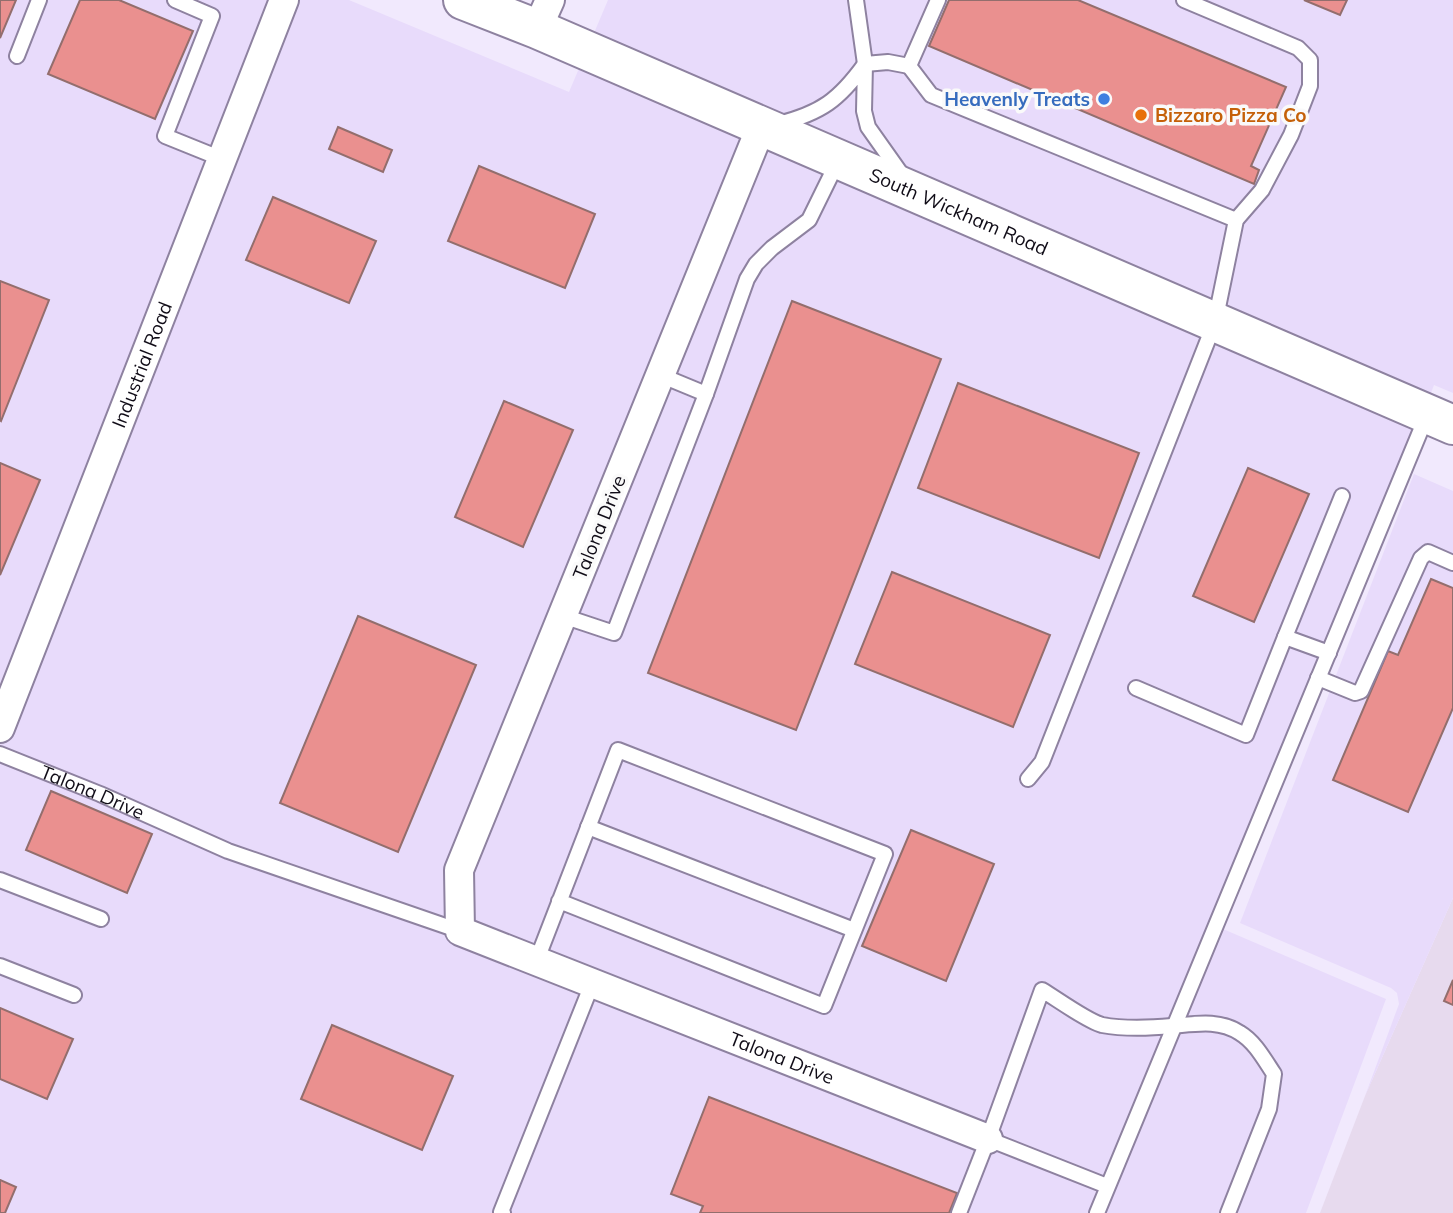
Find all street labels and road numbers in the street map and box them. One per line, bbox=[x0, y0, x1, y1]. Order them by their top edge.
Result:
street label: South Wickham Road bbox=[866, 162, 1052, 260]
street label: Industrial Road bbox=[106, 298, 177, 431]
street label: Talona Drive bbox=[567, 471, 631, 583]
street label: Talona Drive bbox=[37, 760, 148, 824]
street label: Talona Drive bbox=[726, 1026, 838, 1089]

